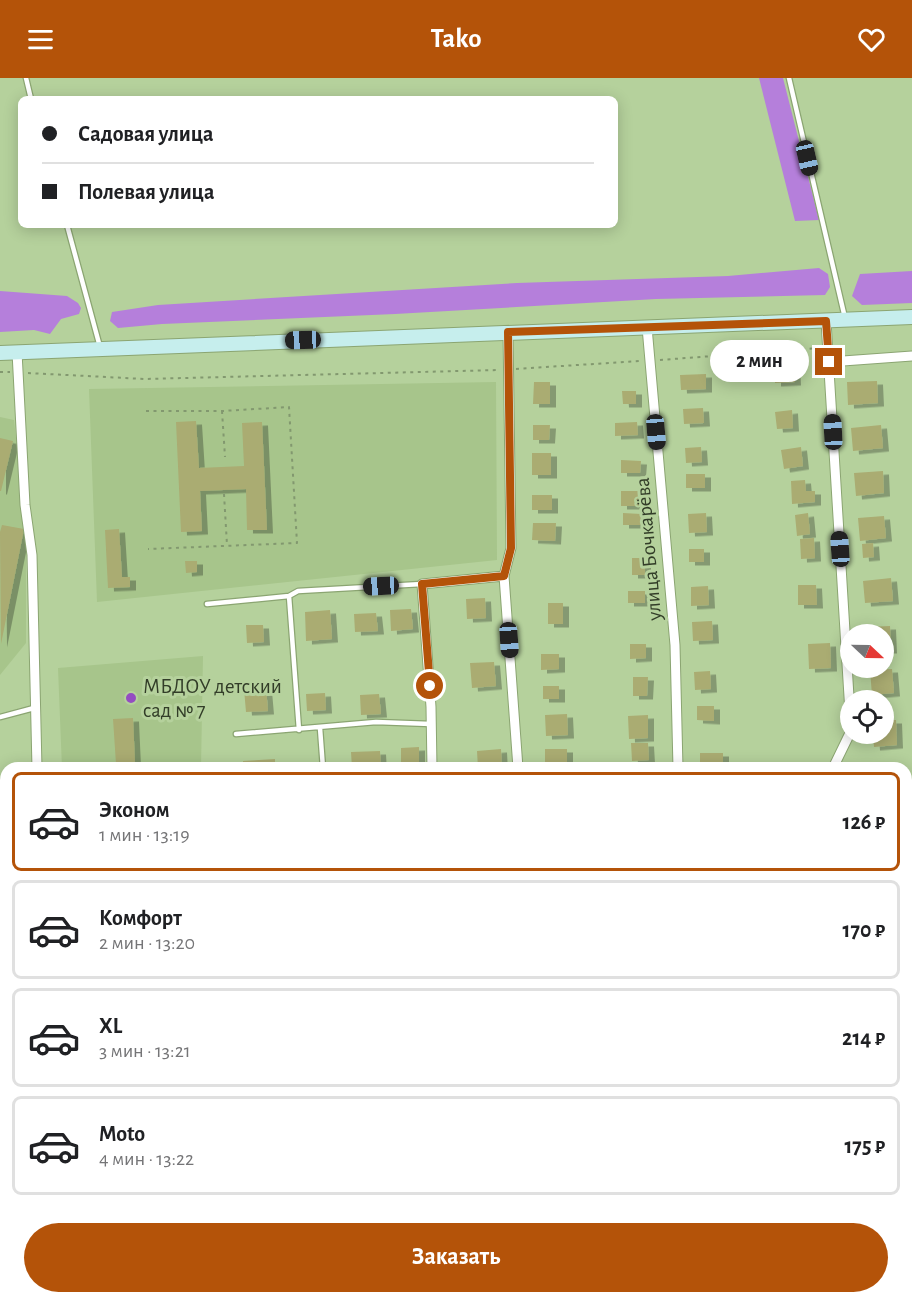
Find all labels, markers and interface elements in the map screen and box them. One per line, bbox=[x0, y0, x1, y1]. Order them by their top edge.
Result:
icon: menu bbox=[24, 23, 57, 56]
icon: heart bbox=[855, 23, 888, 56]
text: Tako bbox=[430, 25, 482, 52]
text: Садовая улица bbox=[78, 123, 214, 145]
car bbox=[794, 138, 820, 178]
text: Полевая улица bbox=[78, 181, 214, 203]
car bbox=[285, 330, 321, 350]
callout: 2 мин bbox=[709, 341, 808, 383]
route end bbox=[815, 348, 842, 375]
text: 2 мин bbox=[736, 351, 783, 371]
car bbox=[645, 413, 667, 451]
car bbox=[823, 414, 843, 450]
street label: улица Бочкарёва bbox=[632, 476, 665, 622]
car bbox=[830, 530, 850, 568]
car bbox=[363, 576, 399, 596]
car bbox=[499, 621, 519, 659]
north arrow bbox=[840, 624, 894, 678]
map controls bbox=[840, 624, 894, 744]
route start bbox=[416, 672, 443, 699]
place label: МБДОУ детский сад № 7 bbox=[143, 676, 282, 721]
button: locate bbox=[840, 690, 894, 744]
marker: МБДОУ детский сад № 7 bbox=[124, 691, 138, 705]
icon: car bbox=[27, 795, 81, 849]
text: Эконом bbox=[99, 799, 170, 821]
text: 126 ₽ bbox=[842, 811, 885, 833]
text: 1 мин · 13:19 bbox=[99, 825, 190, 845]
icon: car bbox=[27, 903, 81, 957]
text: Комфорт bbox=[99, 907, 182, 929]
text: 170 ₽ bbox=[842, 919, 885, 941]
text: 2 мин · 13:20 bbox=[99, 933, 195, 953]
icon: car bbox=[27, 1011, 81, 1065]
text: XL bbox=[99, 1015, 122, 1037]
text: 214 ₽ bbox=[842, 1027, 885, 1049]
text: 3 мин · 13:21 bbox=[99, 1041, 191, 1061]
icon: car bbox=[27, 1119, 81, 1173]
text: Moto bbox=[99, 1123, 145, 1145]
text: 175 ₽ bbox=[844, 1135, 885, 1157]
text: 4 мин · 13:22 bbox=[99, 1149, 194, 1169]
button: Заказать bbox=[24, 1223, 888, 1292]

